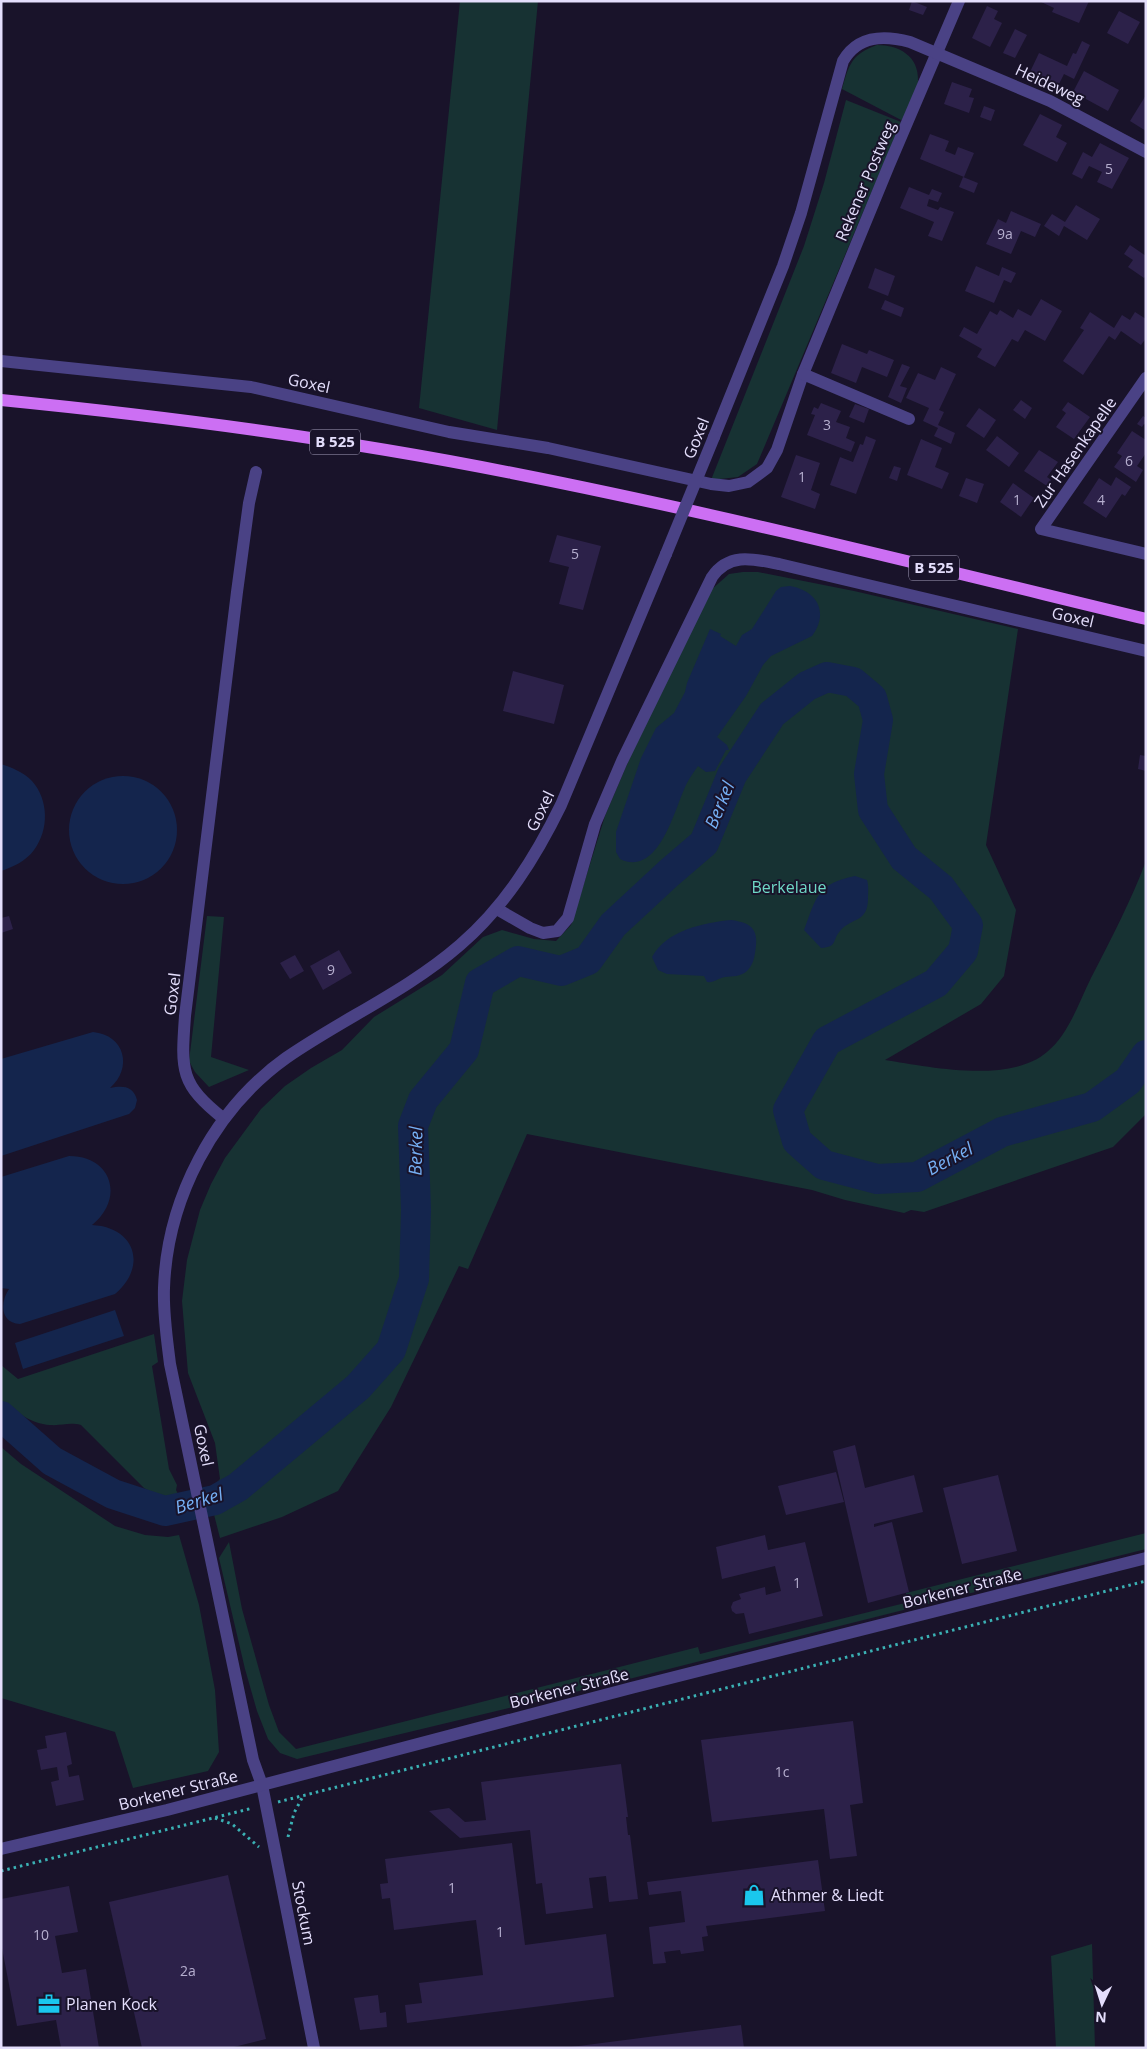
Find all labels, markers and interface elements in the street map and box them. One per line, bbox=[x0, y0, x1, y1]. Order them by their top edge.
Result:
street label: Heideweg bbox=[1012, 58, 1088, 110]
street label: Rekener Postweg bbox=[830, 117, 900, 244]
house number: 5 bbox=[1105, 159, 1113, 178]
house number: 9a bbox=[997, 224, 1013, 243]
street label: Goxel bbox=[286, 368, 332, 398]
street label: Zur Hasenkapelle bbox=[1029, 392, 1121, 512]
street label: Goxel bbox=[678, 414, 714, 462]
house number: 3 bbox=[823, 415, 831, 434]
road number: B 525 bbox=[310, 430, 360, 454]
house number: 6 bbox=[1125, 451, 1133, 470]
house number: 1 bbox=[798, 467, 806, 486]
house number: 1 bbox=[1013, 490, 1021, 509]
house number: 4 bbox=[1097, 490, 1105, 509]
house number: 5 bbox=[571, 544, 579, 563]
road number: B 525 bbox=[909, 556, 959, 580]
street label: Goxel bbox=[1050, 601, 1096, 633]
water label: Berkel bbox=[698, 777, 740, 832]
street label: Goxel bbox=[521, 787, 559, 835]
park label: Berkelaue bbox=[752, 876, 827, 898]
house number: 9 bbox=[327, 960, 335, 979]
street label: Goxel bbox=[158, 971, 186, 1017]
water label: Berkel bbox=[403, 1126, 427, 1176]
water label: Berkel bbox=[922, 1136, 977, 1180]
street label: Goxel bbox=[189, 1422, 219, 1468]
water label: Berkel bbox=[172, 1481, 226, 1519]
street label: Borkener Straße bbox=[900, 1563, 1024, 1613]
house number: 1 bbox=[793, 1573, 801, 1592]
street label: Borkener Straße bbox=[507, 1663, 631, 1713]
house number: 1c bbox=[775, 1762, 790, 1781]
street label: Borkener Straße bbox=[116, 1765, 240, 1815]
house number: 1 bbox=[448, 1878, 456, 1897]
street label: Stockum bbox=[287, 1879, 321, 1947]
shop icon: Athmer & Liedt bbox=[741, 1882, 767, 1908]
place label: Athmer & Liedt bbox=[771, 1884, 884, 1906]
house number: 1 bbox=[496, 1922, 504, 1941]
house number: 10 bbox=[33, 1925, 49, 1944]
house number: 2a bbox=[180, 1961, 196, 1980]
north arrow bbox=[1077, 1979, 1127, 2029]
office icon: Planen Kock bbox=[36, 1991, 62, 2017]
place label: Planen Kock bbox=[66, 1993, 157, 2015]
text: N bbox=[1095, 2008, 1107, 2027]

